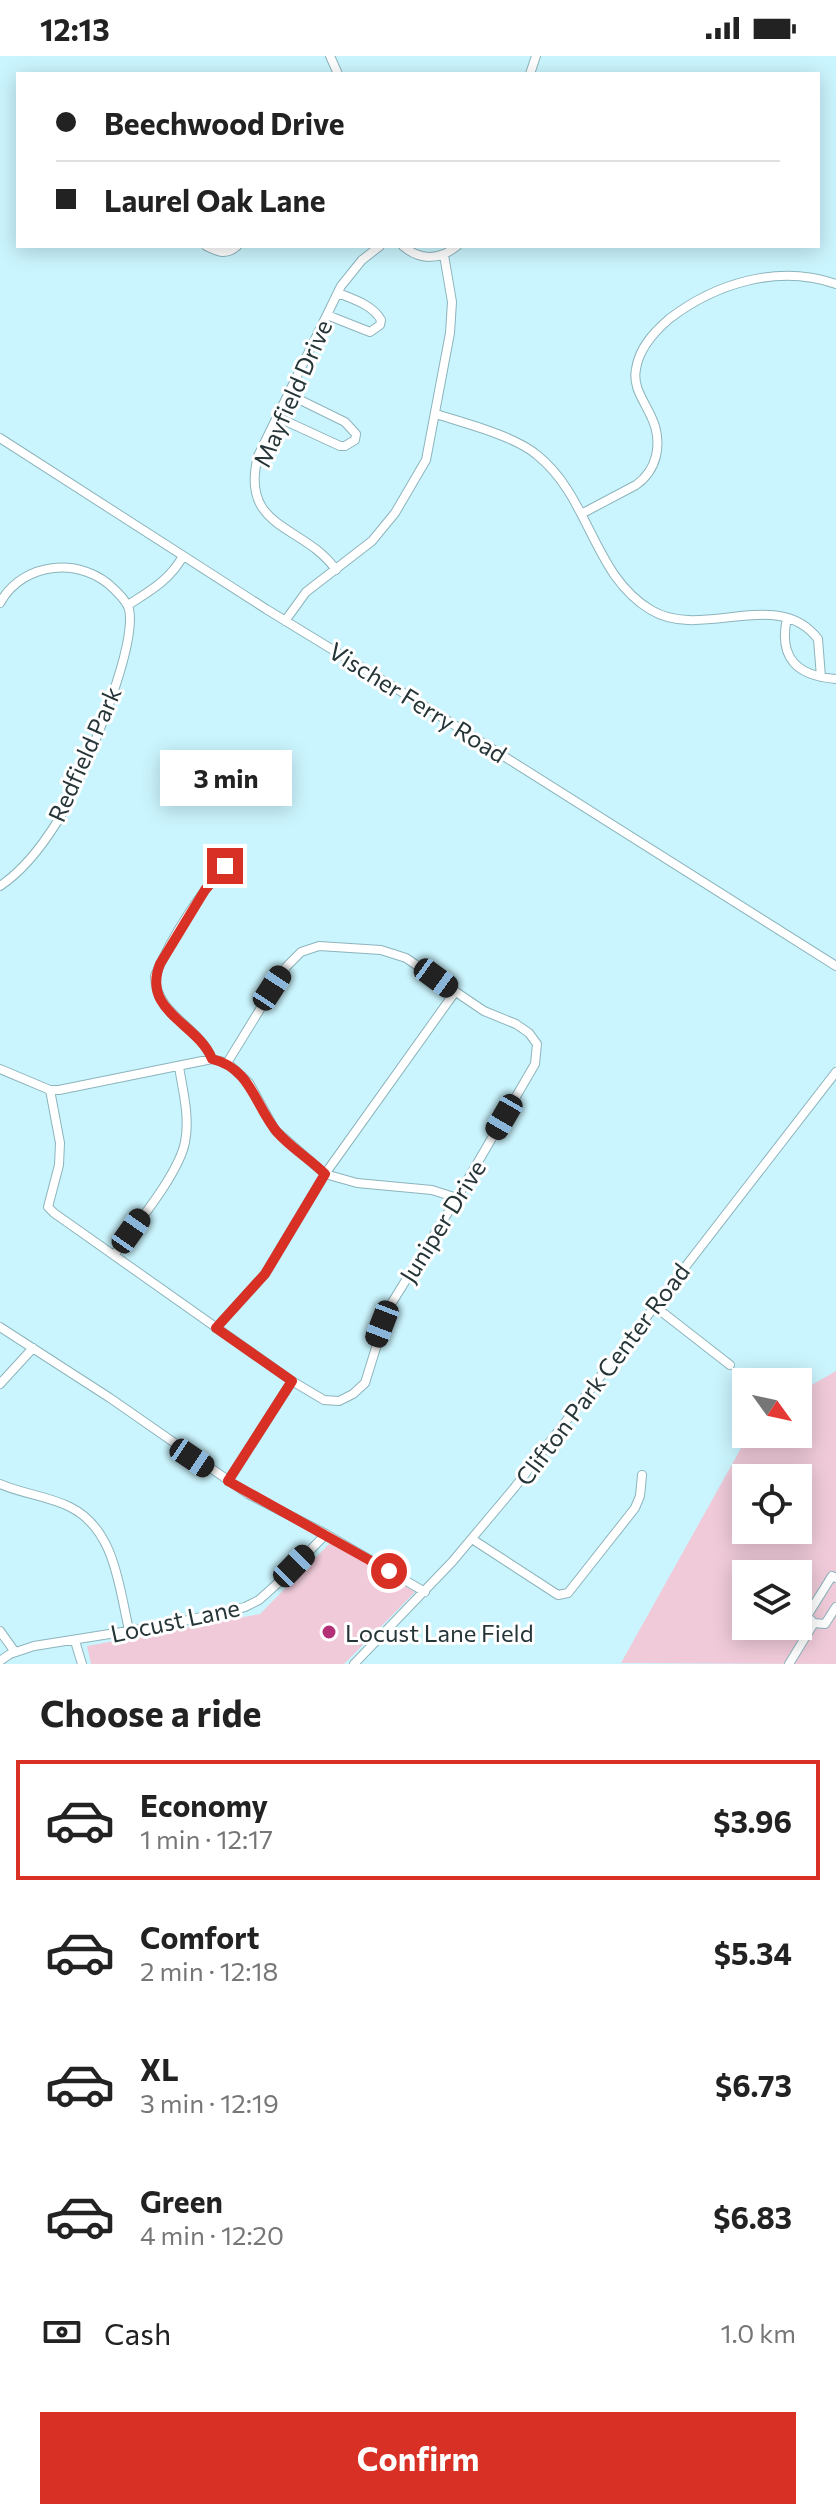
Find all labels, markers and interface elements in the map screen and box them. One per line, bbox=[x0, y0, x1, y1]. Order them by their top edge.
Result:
text: 12:13 bbox=[40, 10, 110, 47]
text: Beechwood Drive bbox=[104, 104, 345, 141]
text: Laurel Oak Lane bbox=[104, 181, 326, 218]
street label: Mayfield Drive bbox=[247, 315, 337, 471]
street label: Vischer Ferry Road bbox=[324, 636, 512, 768]
street label: Redfield Park bbox=[41, 682, 127, 826]
callout: 3 min bbox=[159, 750, 291, 806]
text: 3 min bbox=[193, 762, 259, 793]
route end bbox=[207, 848, 243, 884]
car bbox=[410, 954, 462, 1002]
car bbox=[249, 961, 295, 1015]
car bbox=[482, 1090, 526, 1144]
street label: Juniper Drive bbox=[393, 1154, 491, 1288]
car bbox=[107, 1204, 155, 1258]
street label: Clifton Park Center Road bbox=[509, 1257, 695, 1491]
car bbox=[362, 1297, 402, 1351]
north arrow bbox=[732, 1368, 812, 1448]
map controls bbox=[732, 1368, 812, 1640]
car bbox=[165, 1435, 219, 1481]
button: locate bbox=[732, 1464, 812, 1544]
car bbox=[269, 1540, 319, 1592]
route start bbox=[371, 1553, 407, 1589]
button: layers bbox=[732, 1560, 812, 1640]
street label: Locust Lane bbox=[108, 1592, 242, 1648]
place label: Locust Lane Field bbox=[345, 1618, 534, 1647]
marker: Locust Lane Field bbox=[320, 1623, 338, 1641]
text: Choose a ride bbox=[40, 1690, 261, 1734]
icon: car bbox=[44, 1784, 116, 1856]
text: Economy bbox=[140, 1786, 268, 1823]
text: $3.96 bbox=[713, 1802, 792, 1839]
text: 1 min · 12:17 bbox=[140, 1823, 273, 1854]
icon: car bbox=[44, 1916, 116, 1988]
text: Comfort bbox=[140, 1918, 259, 1955]
text: $5.34 bbox=[714, 1934, 792, 1971]
text: 2 min · 12:18 bbox=[140, 1955, 278, 1986]
icon: car bbox=[44, 2048, 116, 2120]
text: XL bbox=[140, 2050, 179, 2087]
text: $6.73 bbox=[715, 2066, 792, 2103]
text: 3 min · 12:19 bbox=[140, 2087, 279, 2118]
icon: car bbox=[44, 2180, 116, 2252]
text: Green bbox=[140, 2182, 223, 2219]
text: $6.83 bbox=[713, 2198, 792, 2235]
text: 4 min · 12:20 bbox=[140, 2219, 284, 2250]
icon: cash bbox=[40, 2310, 84, 2354]
text: Cash bbox=[104, 2314, 171, 2351]
text: 1.0 km bbox=[720, 2317, 796, 2348]
button: Confirm bbox=[40, 2412, 796, 2504]

